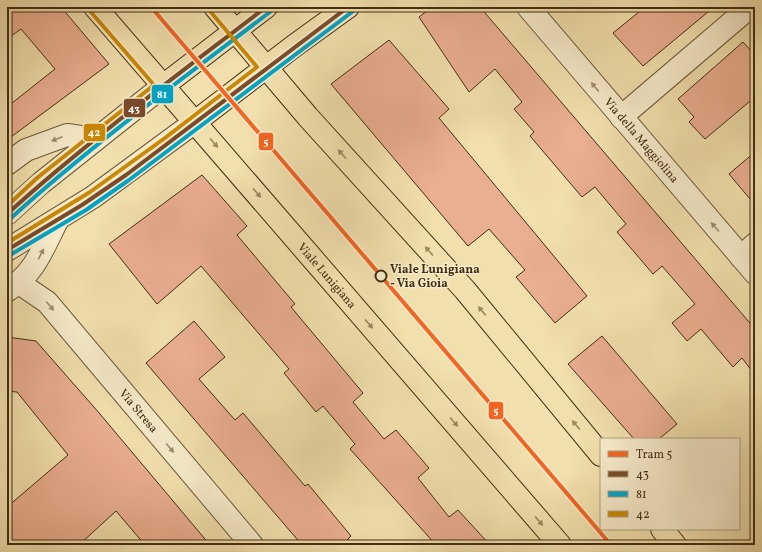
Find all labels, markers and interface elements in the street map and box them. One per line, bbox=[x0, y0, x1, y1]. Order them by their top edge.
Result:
one-way arrow bbox=[591, 82, 600, 92]
line badge: 81 bbox=[151, 84, 174, 104]
text: 81 bbox=[157, 88, 167, 103]
street label: Via della Maggiolina bbox=[600, 95, 682, 187]
line badge: 43 bbox=[123, 98, 146, 118]
text: 43 bbox=[128, 102, 140, 117]
line badge: 42 bbox=[83, 123, 106, 142]
text: 42 bbox=[88, 126, 100, 141]
line badge: 5 bbox=[258, 132, 274, 151]
text: 5 bbox=[263, 135, 269, 150]
one-way arrow bbox=[50, 136, 62, 142]
one-way arrow bbox=[209, 138, 218, 148]
one-way arrow bbox=[338, 149, 347, 160]
one-way arrow bbox=[252, 188, 261, 199]
one-way arrow bbox=[711, 222, 720, 232]
street label: Viale Lunigiana bbox=[293, 240, 359, 313]
one-way arrow bbox=[425, 246, 434, 256]
one-way arrow bbox=[38, 248, 44, 259]
place label: Viale Lunigiana - Via Gioia bbox=[390, 262, 480, 292]
marker: Viale Lunigiana - Via Gioia bbox=[374, 269, 388, 283]
one-way arrow bbox=[46, 301, 55, 312]
one-way arrow bbox=[478, 306, 487, 317]
one-way arrow bbox=[365, 318, 374, 329]
street label: Via Stresa bbox=[115, 386, 161, 436]
line badge: 5 bbox=[488, 401, 504, 420]
text: 5 bbox=[493, 404, 499, 419]
one-way arrow bbox=[449, 417, 458, 428]
one-way arrow bbox=[572, 420, 581, 430]
legend bbox=[600, 438, 740, 530]
one-way arrow bbox=[166, 443, 175, 454]
text: Tram 5 bbox=[636, 447, 673, 463]
text: 43 bbox=[636, 467, 649, 483]
text: 81 bbox=[636, 487, 647, 503]
text: 42 bbox=[636, 507, 650, 523]
one-way arrow bbox=[534, 515, 543, 526]

